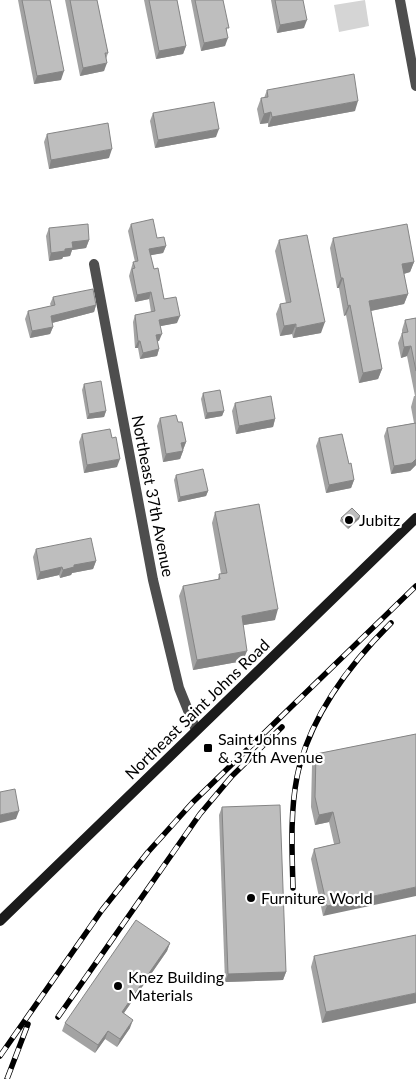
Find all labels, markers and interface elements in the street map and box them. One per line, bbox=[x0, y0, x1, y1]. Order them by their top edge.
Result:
street label: Northeast 37th Avenue bbox=[128, 413, 179, 578]
place label: Jubitz bbox=[359, 510, 400, 529]
marker: Jubitz bbox=[343, 514, 355, 526]
street label: Northeast Saint Johns Road bbox=[121, 635, 273, 783]
place label: Saint Johns & 37th Avenue bbox=[218, 729, 323, 766]
marker: Saint Johns & 37th Avenue bbox=[202, 742, 214, 754]
place label: Furniture World bbox=[261, 888, 373, 907]
marker: Furniture World bbox=[245, 892, 257, 904]
place label: Knez Building Materials bbox=[128, 967, 224, 1004]
marker: Knez Building Materials bbox=[112, 980, 124, 992]

